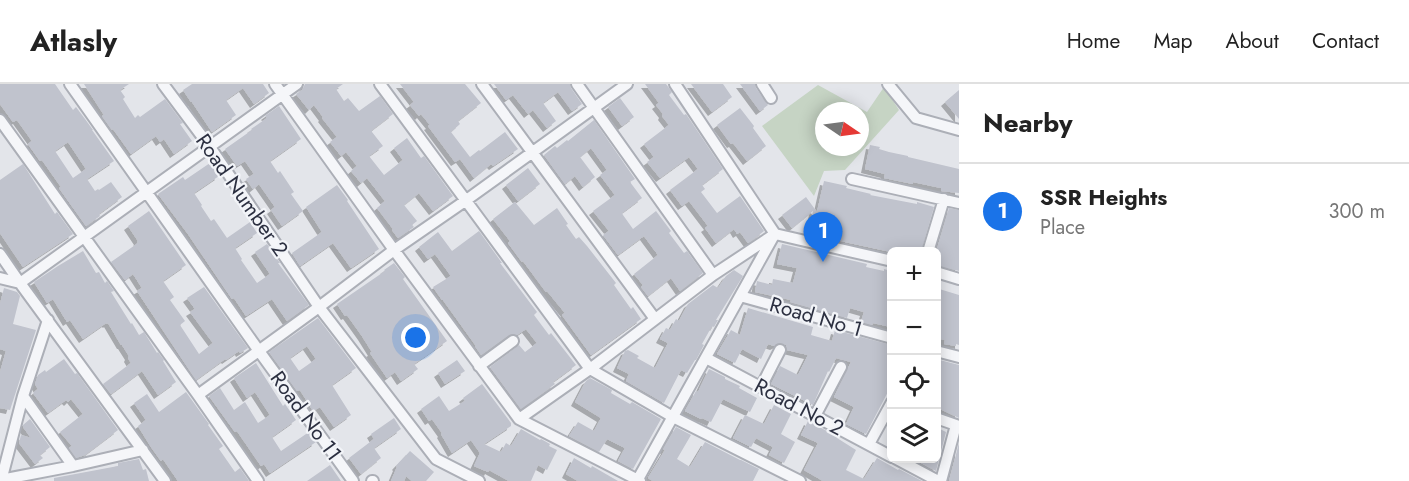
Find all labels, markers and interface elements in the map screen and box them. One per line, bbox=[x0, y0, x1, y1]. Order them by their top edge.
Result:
text: Atlasly bbox=[30, 21, 117, 62]
text: Home bbox=[1067, 26, 1120, 56]
text: Map bbox=[1153, 26, 1193, 56]
text: About bbox=[1226, 26, 1279, 56]
text: Contact bbox=[1312, 26, 1379, 56]
north arrow bbox=[815, 102, 869, 156]
text: Nearby bbox=[983, 104, 1072, 142]
street label: Road Number 2 bbox=[189, 128, 295, 262]
text: SSR Heights bbox=[1040, 181, 1167, 213]
text: 1 bbox=[997, 197, 1008, 226]
text: 300 m bbox=[1328, 197, 1385, 226]
pin: 1 bbox=[804, 212, 842, 262]
text: Place bbox=[1040, 213, 1085, 242]
map controls bbox=[887, 247, 941, 463]
button: + bbox=[887, 247, 941, 301]
street label: Road No 1 bbox=[766, 289, 866, 345]
button: − bbox=[887, 301, 941, 355]
your location bbox=[401, 323, 430, 352]
button: locate bbox=[887, 355, 941, 409]
street label: Road No 11 bbox=[263, 365, 349, 467]
street label: Road No 2 bbox=[749, 371, 849, 443]
button: layers bbox=[887, 409, 941, 463]

